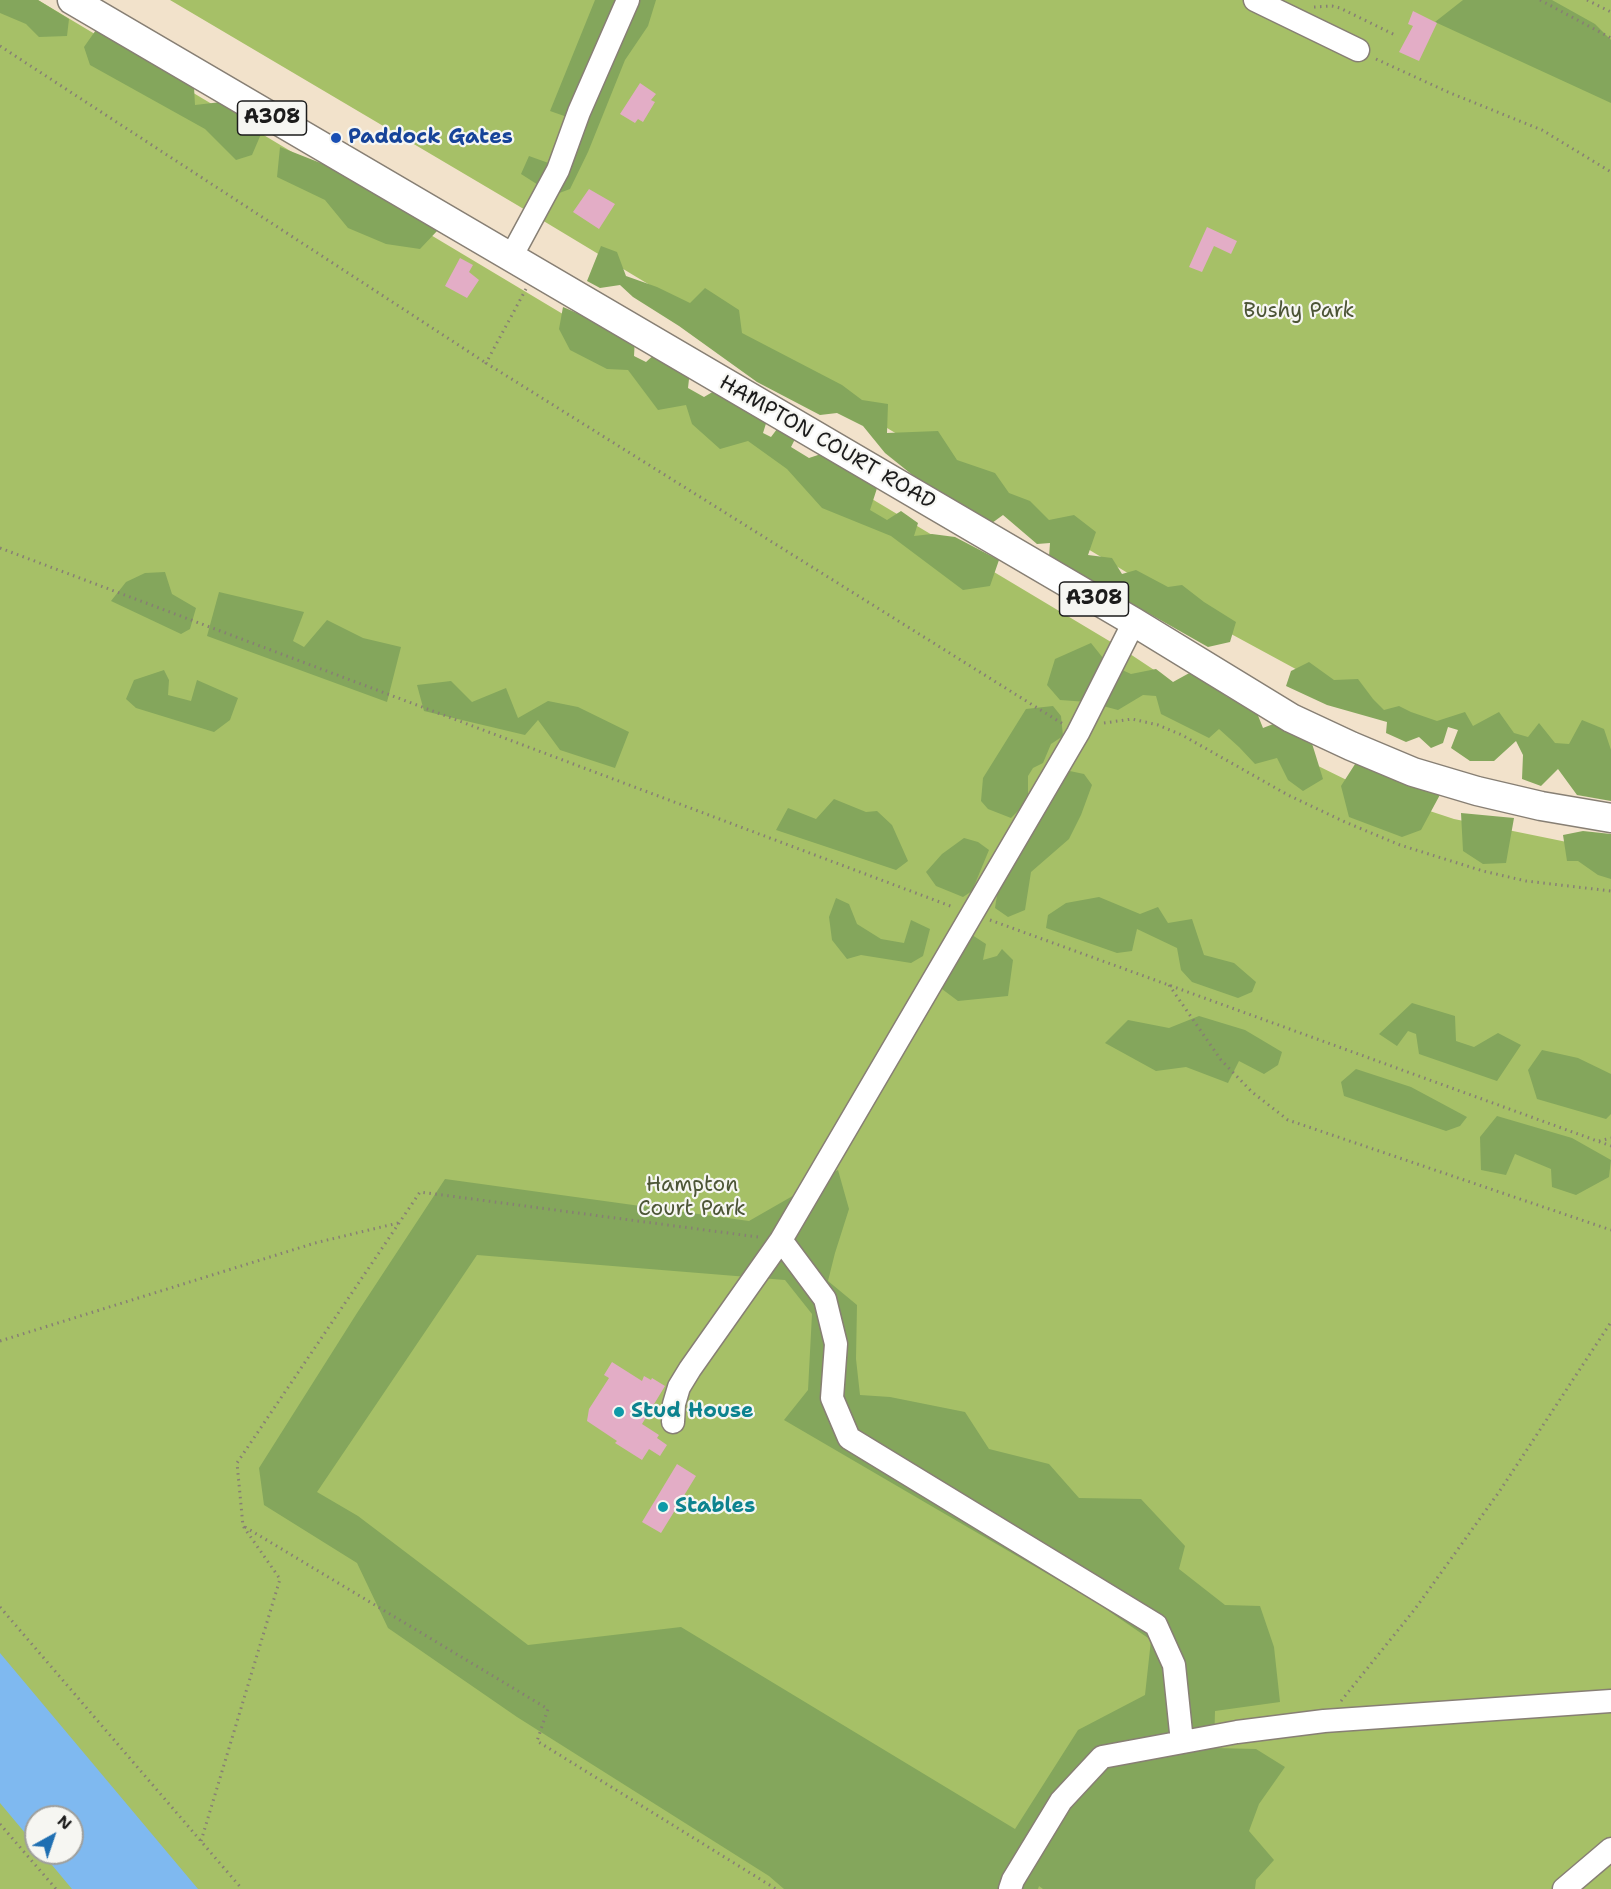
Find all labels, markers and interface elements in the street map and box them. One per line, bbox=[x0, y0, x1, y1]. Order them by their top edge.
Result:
road number: A308 bbox=[238, 101, 306, 135]
place label: Paddock Gates bbox=[348, 125, 513, 151]
marker: Paddock Gates bbox=[329, 131, 343, 145]
park label: Bushy Park bbox=[1243, 299, 1355, 325]
street label: HAMPTON COURT ROAD bbox=[714, 371, 940, 515]
road number: A308 bbox=[1060, 582, 1128, 616]
park label: Hampton Court Park bbox=[638, 1173, 746, 1223]
place label: Stud House bbox=[631, 1399, 754, 1425]
marker: Stud House bbox=[612, 1405, 626, 1419]
place label: Stables bbox=[675, 1494, 755, 1520]
marker: Stables bbox=[656, 1500, 670, 1514]
north arrow bbox=[24, 1805, 84, 1865]
text: N bbox=[53, 1810, 76, 1834]

